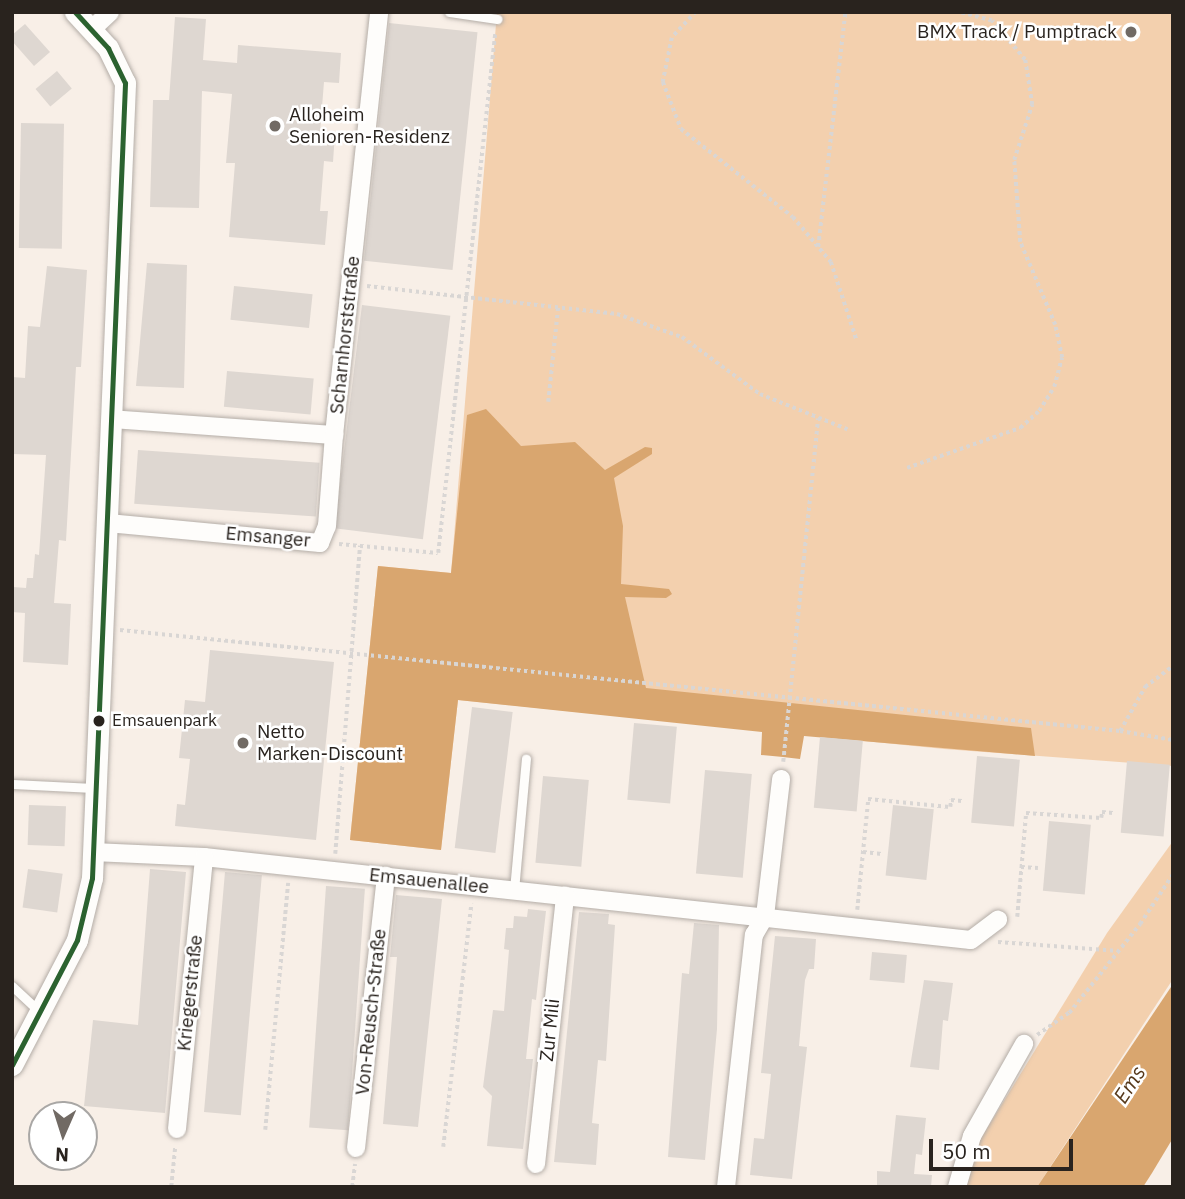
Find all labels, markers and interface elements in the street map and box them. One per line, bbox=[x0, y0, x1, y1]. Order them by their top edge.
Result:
place label: BMX Track / Pumptrack bbox=[917, 21, 1117, 43]
marker: BMX Track / Pumptrack bbox=[1123, 24, 1139, 40]
place label: Alloheim Senioren-Residenz bbox=[289, 104, 450, 148]
marker: Alloheim Senioren-Residenz bbox=[267, 118, 283, 134]
street label: Scharnhorststraße bbox=[325, 255, 365, 415]
street label: Emsanger bbox=[225, 522, 311, 552]
place label: Emsauenpark bbox=[112, 711, 217, 731]
marker: Emsauenpark bbox=[92, 714, 106, 728]
place label: Netto Marken-Discount bbox=[257, 721, 403, 765]
marker: Netto Marken-Discount bbox=[235, 735, 251, 751]
street label: Emsauenallee bbox=[368, 863, 490, 899]
street label: Von-Reusch-Straße bbox=[351, 928, 391, 1096]
street label: Kriegerstraße bbox=[173, 934, 207, 1052]
street label: Zur Mili bbox=[535, 997, 565, 1063]
water label: Ems bbox=[1108, 1061, 1150, 1107]
north arrow bbox=[28, 1101, 98, 1171]
scale bar bbox=[933, 1126, 1076, 1170]
text: 50 m bbox=[942, 1137, 991, 1165]
text: N bbox=[55, 1143, 70, 1167]

